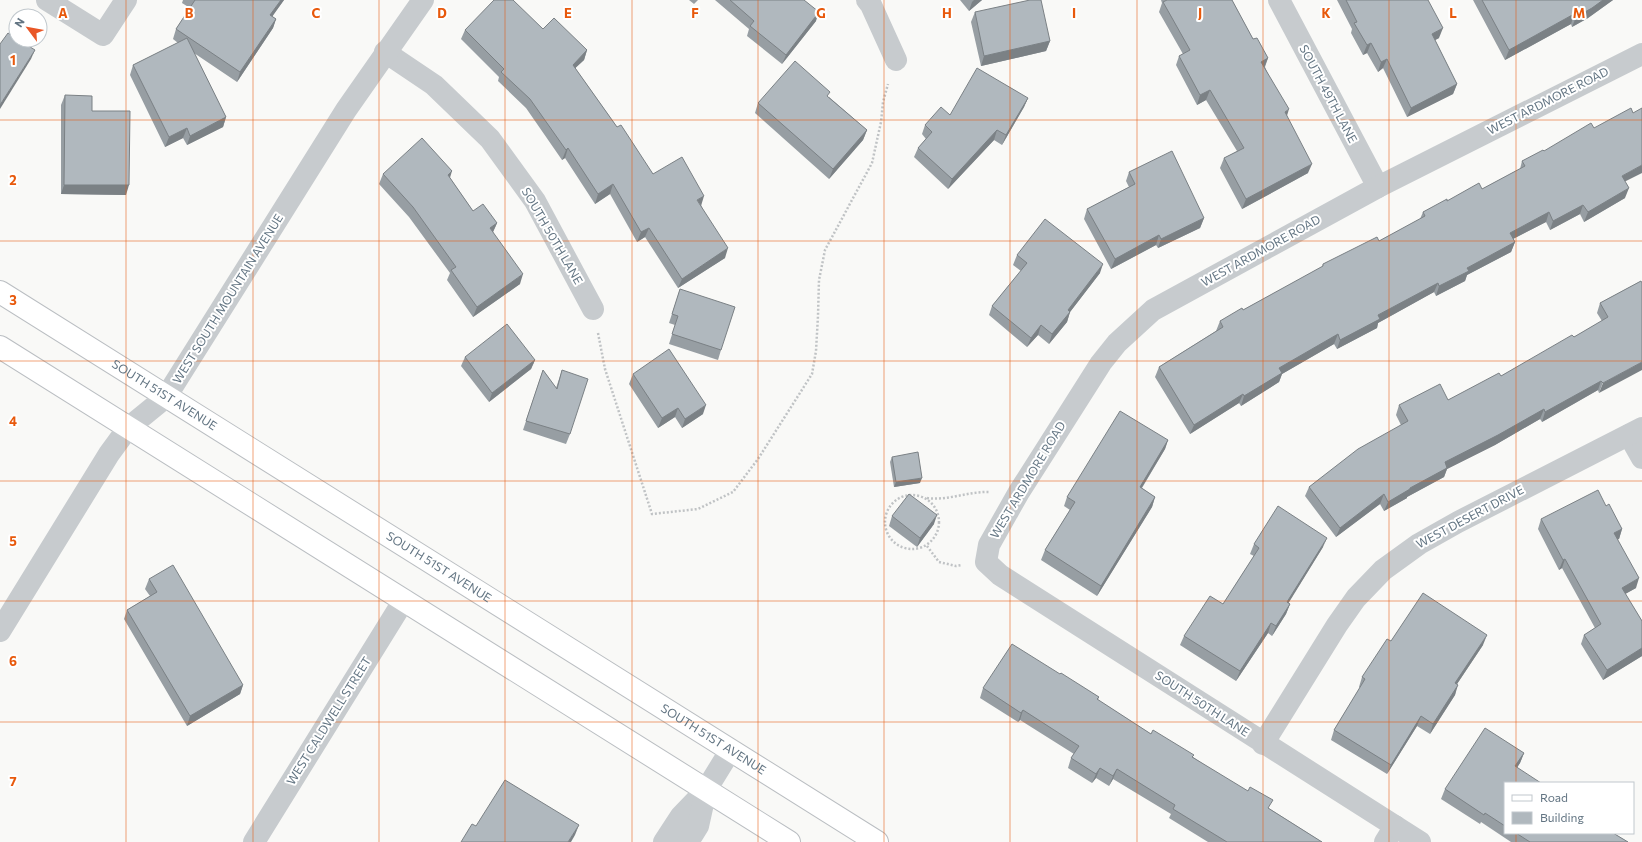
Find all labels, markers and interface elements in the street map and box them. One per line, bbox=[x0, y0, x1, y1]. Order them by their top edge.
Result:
text: A bbox=[58, 5, 68, 21]
text: B bbox=[185, 5, 194, 21]
text: C bbox=[312, 5, 321, 21]
text: D bbox=[437, 5, 447, 21]
text: E bbox=[564, 5, 572, 21]
text: F bbox=[691, 5, 699, 21]
text: G bbox=[816, 5, 826, 21]
text: H bbox=[942, 5, 952, 21]
text: I bbox=[1072, 5, 1076, 21]
text: J bbox=[1198, 5, 1202, 21]
text: K bbox=[1321, 5, 1331, 21]
text: L bbox=[1449, 5, 1457, 21]
text: M bbox=[1573, 5, 1585, 21]
north arrow bbox=[8, 8, 48, 48]
text: N bbox=[11, 15, 27, 29]
street label: SOUTH 49TH LANE bbox=[1297, 42, 1361, 145]
text: 1 bbox=[10, 52, 16, 68]
street label: WEST ARDMORE ROAD bbox=[1485, 63, 1611, 137]
text: 2 bbox=[9, 172, 17, 188]
street label: SOUTH 50TH LANE bbox=[519, 185, 586, 286]
street label: WEST SOUTH MOUNTAIN AVENUE bbox=[169, 211, 285, 386]
street label: WEST ARDMORE ROAD bbox=[1198, 211, 1323, 289]
text: 3 bbox=[9, 292, 17, 308]
street label: SOUTH 51ST AVENUE bbox=[110, 356, 220, 432]
text: 4 bbox=[9, 413, 17, 429]
street label: WEST ARDMORE ROAD bbox=[987, 418, 1068, 541]
street label: WEST DESERT DRIVE bbox=[1413, 482, 1526, 550]
street label: SOUTH 51ST AVENUE bbox=[384, 528, 495, 605]
text: 5 bbox=[9, 533, 17, 549]
text: 6 bbox=[9, 653, 17, 669]
street label: WEST CALDWELL STREET bbox=[283, 654, 373, 787]
street label: SOUTH 50TH LANE bbox=[1153, 668, 1252, 739]
street label: SOUTH 51ST AVENUE bbox=[659, 700, 769, 777]
text: 7 bbox=[9, 773, 17, 789]
legend bbox=[1504, 782, 1634, 834]
text: Road bbox=[1540, 790, 1568, 804]
text: Building bbox=[1540, 810, 1584, 824]

